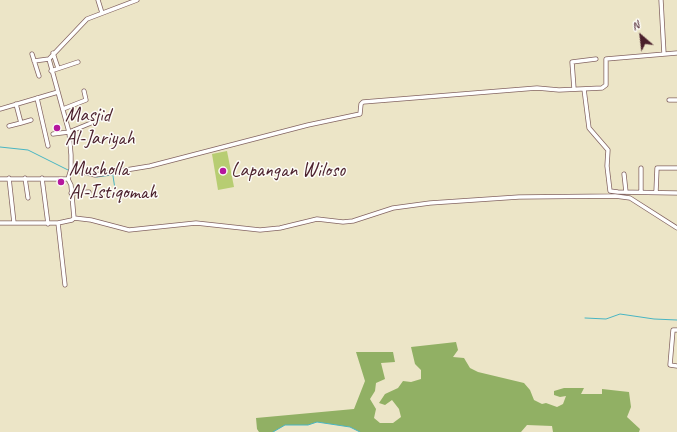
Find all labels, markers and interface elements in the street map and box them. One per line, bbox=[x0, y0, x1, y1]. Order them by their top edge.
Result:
north arrow bbox=[621, 16, 661, 56]
text: N bbox=[629, 18, 642, 33]
place label: Masjid Al-Jariyah bbox=[65, 104, 135, 151]
marker: Masjid Al-Jariyah bbox=[52, 123, 62, 133]
place label: Musholla Al-Istiqomah bbox=[69, 158, 157, 205]
place label: Lapangan Wiloso bbox=[231, 159, 345, 183]
marker: Lapangan Wiloso bbox=[218, 166, 228, 176]
marker: Musholla Al-Istiqomah bbox=[56, 177, 66, 187]

